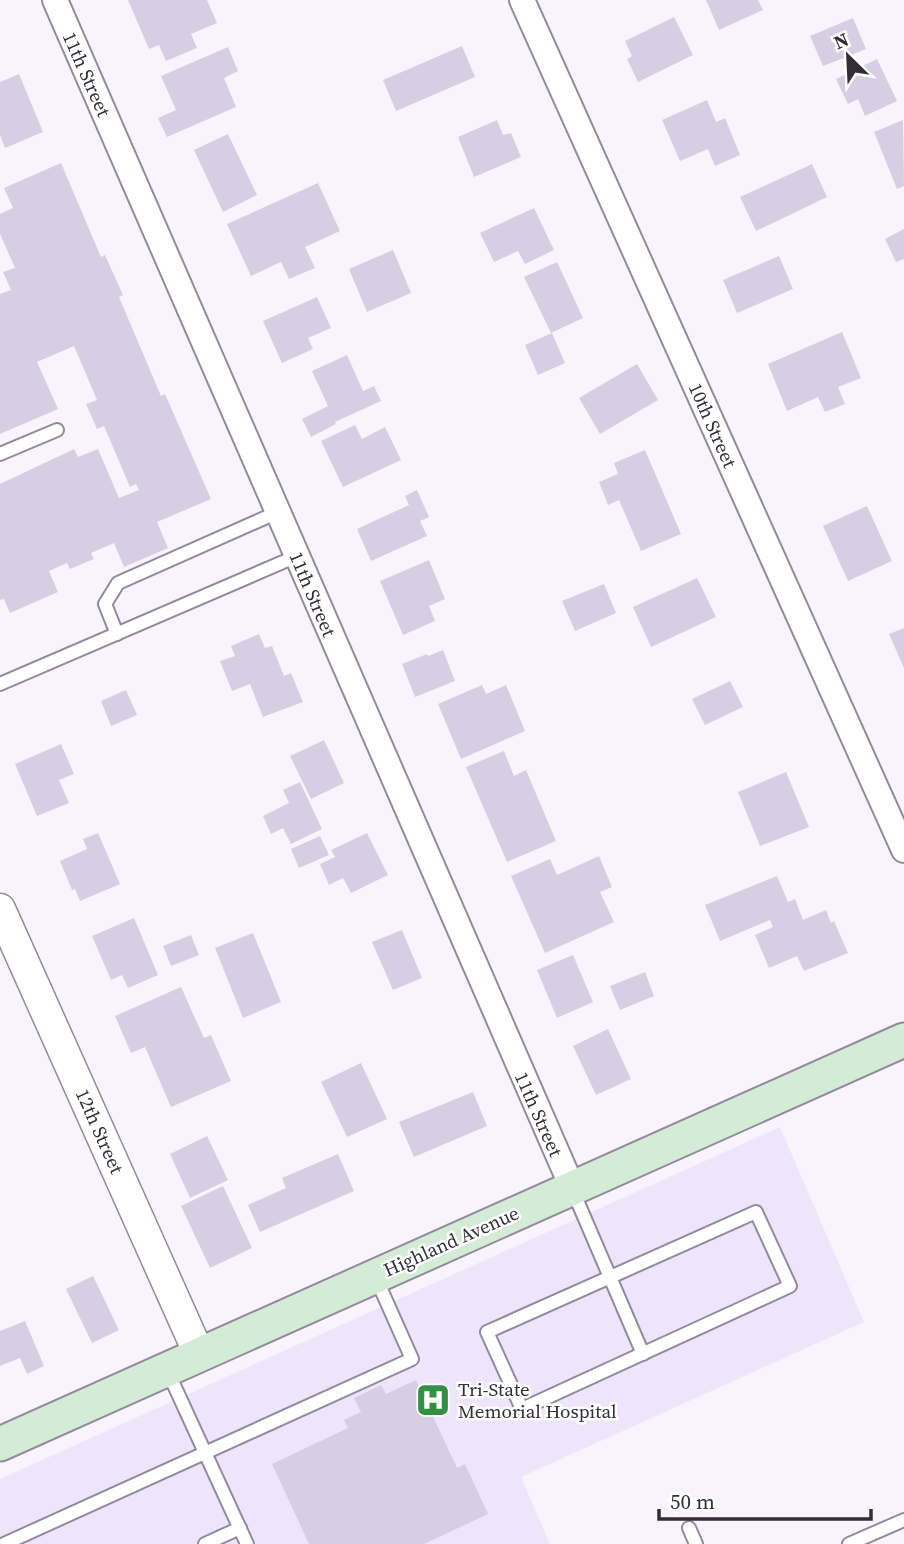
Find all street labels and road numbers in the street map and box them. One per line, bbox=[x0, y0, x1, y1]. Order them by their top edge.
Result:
street label: 11th Street bbox=[57, 28, 118, 121]
street label: 10th Street bbox=[683, 379, 744, 472]
street label: 11th Street bbox=[283, 547, 343, 641]
street label: 11th Street bbox=[509, 1068, 570, 1161]
street label: 12th Street bbox=[70, 1085, 131, 1178]
street label: Highland Avenue bbox=[379, 1199, 523, 1283]

